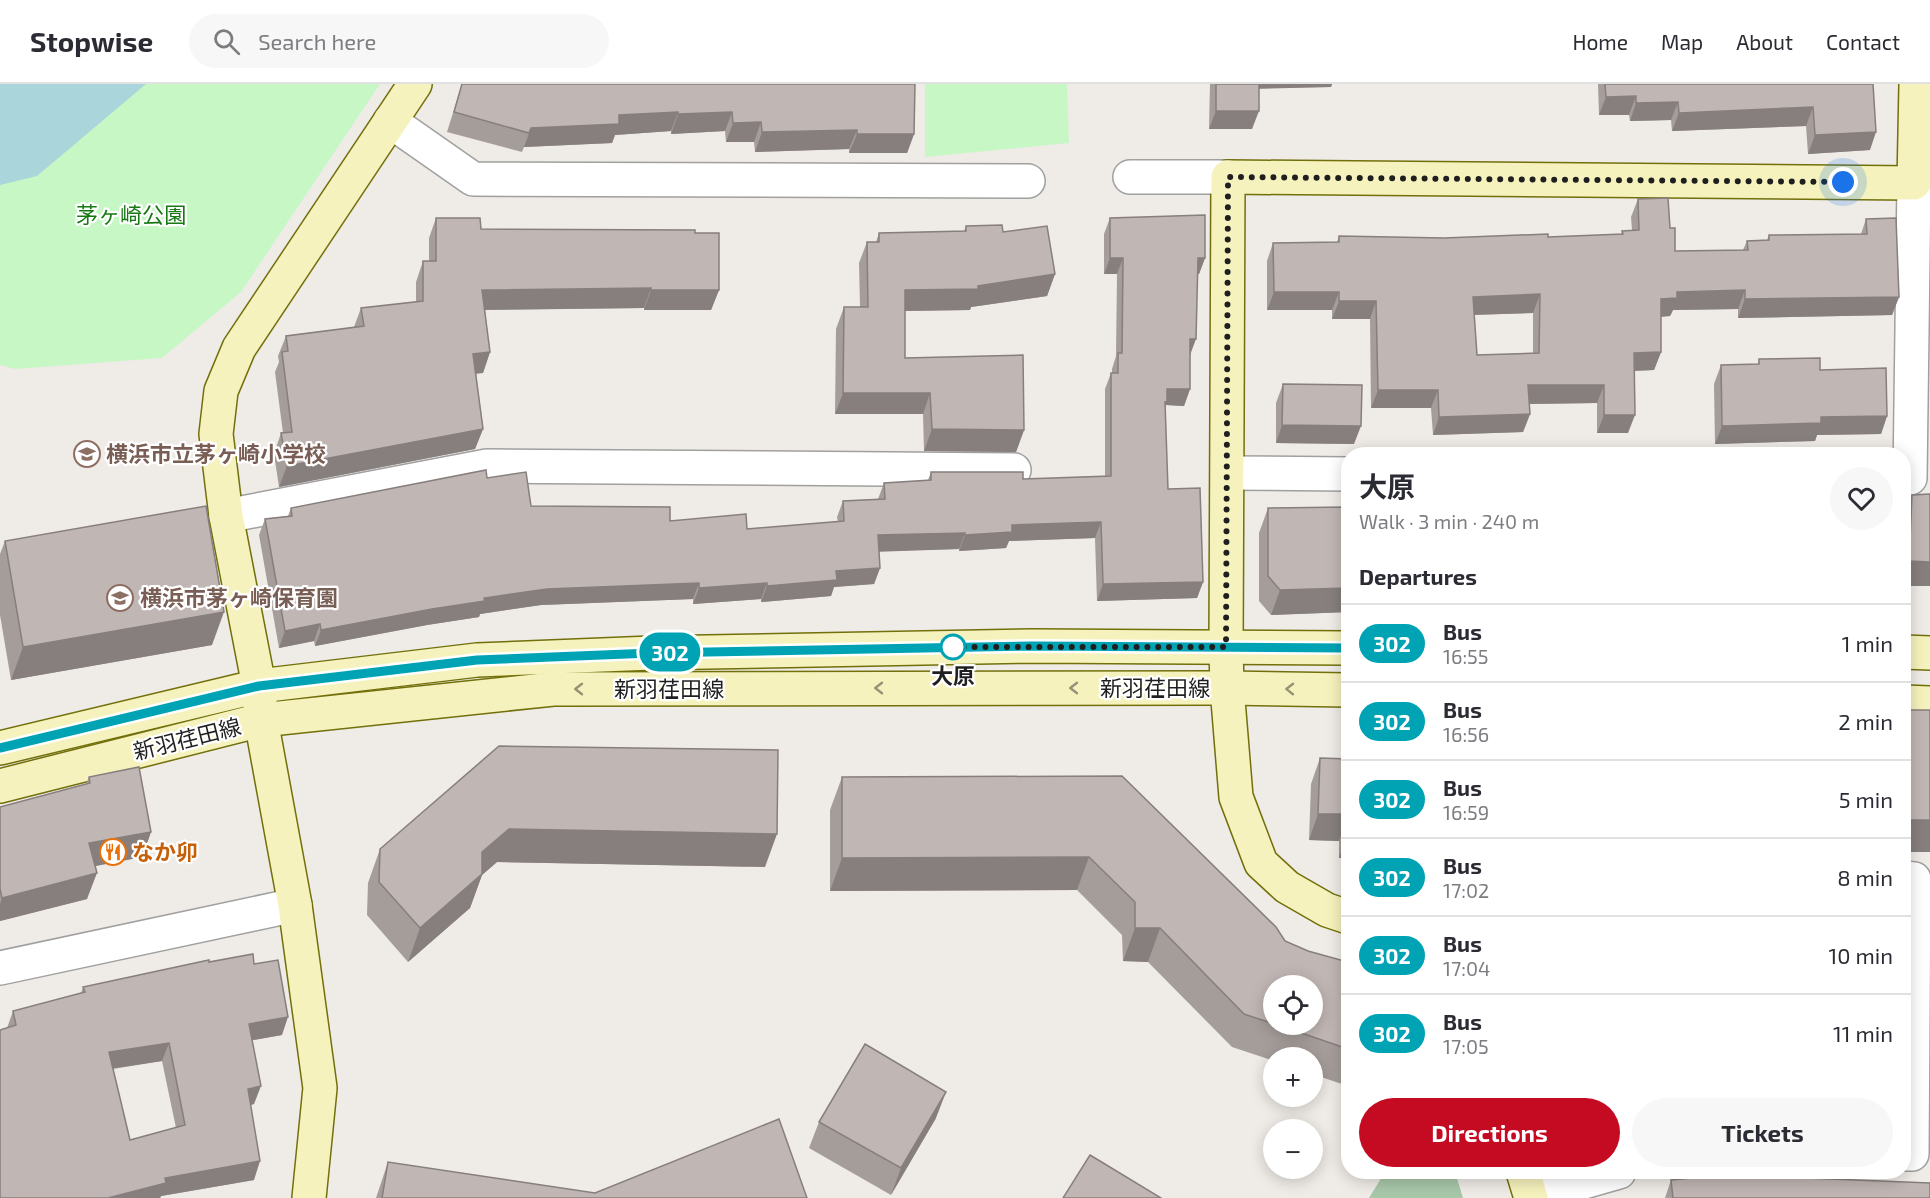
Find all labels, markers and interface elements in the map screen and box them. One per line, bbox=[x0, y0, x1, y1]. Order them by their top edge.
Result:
search box bbox=[189, 14, 609, 68]
text: Stopwise bbox=[30, 24, 153, 58]
icon: search bbox=[210, 25, 243, 58]
text: Search here bbox=[258, 28, 376, 54]
text: Home bbox=[1572, 29, 1628, 54]
text: Map bbox=[1661, 29, 1703, 54]
text: About bbox=[1736, 29, 1793, 54]
text: Contact bbox=[1826, 29, 1900, 54]
your location bbox=[1828, 167, 1858, 197]
park label: 茅ヶ崎公園 bbox=[76, 201, 186, 227]
school or university icon: 横浜市立茅ヶ崎小学校 bbox=[72, 439, 102, 469]
place label: 横浜市立茅ヶ崎小学校 bbox=[106, 440, 326, 466]
button: heart bbox=[1830, 467, 1893, 530]
text: 大原 bbox=[1359, 469, 1415, 503]
text: Walk · 3 min · 240 m bbox=[1359, 509, 1539, 533]
text: Departures bbox=[1359, 563, 1477, 589]
school or university icon: 横浜市茅ヶ崎保育園 bbox=[105, 583, 135, 613]
place label: 横浜市茅ヶ崎保育園 bbox=[140, 584, 338, 610]
text: Bus bbox=[1443, 618, 1482, 644]
text: 1 min bbox=[1842, 630, 1893, 656]
text: 302 bbox=[1373, 631, 1411, 656]
line badge: 302 bbox=[636, 632, 704, 672]
marker: 大原 bbox=[940, 634, 966, 660]
text: 302 bbox=[651, 640, 689, 665]
text: 16:55 bbox=[1443, 644, 1489, 668]
place label: 大原 bbox=[931, 662, 975, 688]
street label: 新羽荏田線 bbox=[1100, 674, 1210, 700]
street label: 新羽荏田線 bbox=[614, 675, 724, 701]
one-way arrow bbox=[875, 682, 884, 694]
one-way arrow bbox=[1070, 682, 1079, 694]
one-way arrow bbox=[575, 683, 584, 695]
one-way arrow bbox=[1286, 683, 1295, 695]
text: Bus bbox=[1443, 696, 1482, 722]
text: 2 min bbox=[1838, 708, 1893, 734]
text: 302 bbox=[1373, 709, 1411, 734]
street label: 新羽荏田線 bbox=[130, 712, 243, 764]
text: 16:56 bbox=[1443, 722, 1489, 746]
text: Bus bbox=[1443, 774, 1482, 800]
text: 5 min bbox=[1839, 786, 1893, 812]
text: 302 bbox=[1373, 787, 1411, 812]
text: 16:59 bbox=[1443, 800, 1489, 824]
restaurant icon: なか卯 bbox=[98, 837, 128, 867]
place label: なか卯 bbox=[132, 838, 198, 864]
text: Bus bbox=[1443, 852, 1482, 878]
text: 8 min bbox=[1837, 864, 1893, 890]
text: 302 bbox=[1373, 865, 1411, 890]
text: 17:02 bbox=[1443, 878, 1489, 902]
text: Bus bbox=[1443, 930, 1482, 956]
text: 10 min bbox=[1829, 942, 1893, 968]
text: 302 bbox=[1373, 943, 1411, 968]
text: 17:04 bbox=[1443, 956, 1490, 980]
map controls bbox=[1263, 975, 1323, 1179]
button: locate bbox=[1263, 975, 1323, 1035]
text: Bus bbox=[1443, 1008, 1482, 1034]
text: 11 min bbox=[1833, 1020, 1893, 1046]
text: 302 bbox=[1373, 1021, 1411, 1046]
text: 17:05 bbox=[1443, 1034, 1489, 1058]
button: + bbox=[1263, 1047, 1323, 1107]
button: Directions bbox=[1359, 1098, 1620, 1167]
button: Tickets bbox=[1632, 1098, 1893, 1167]
button: − bbox=[1263, 1119, 1323, 1179]

